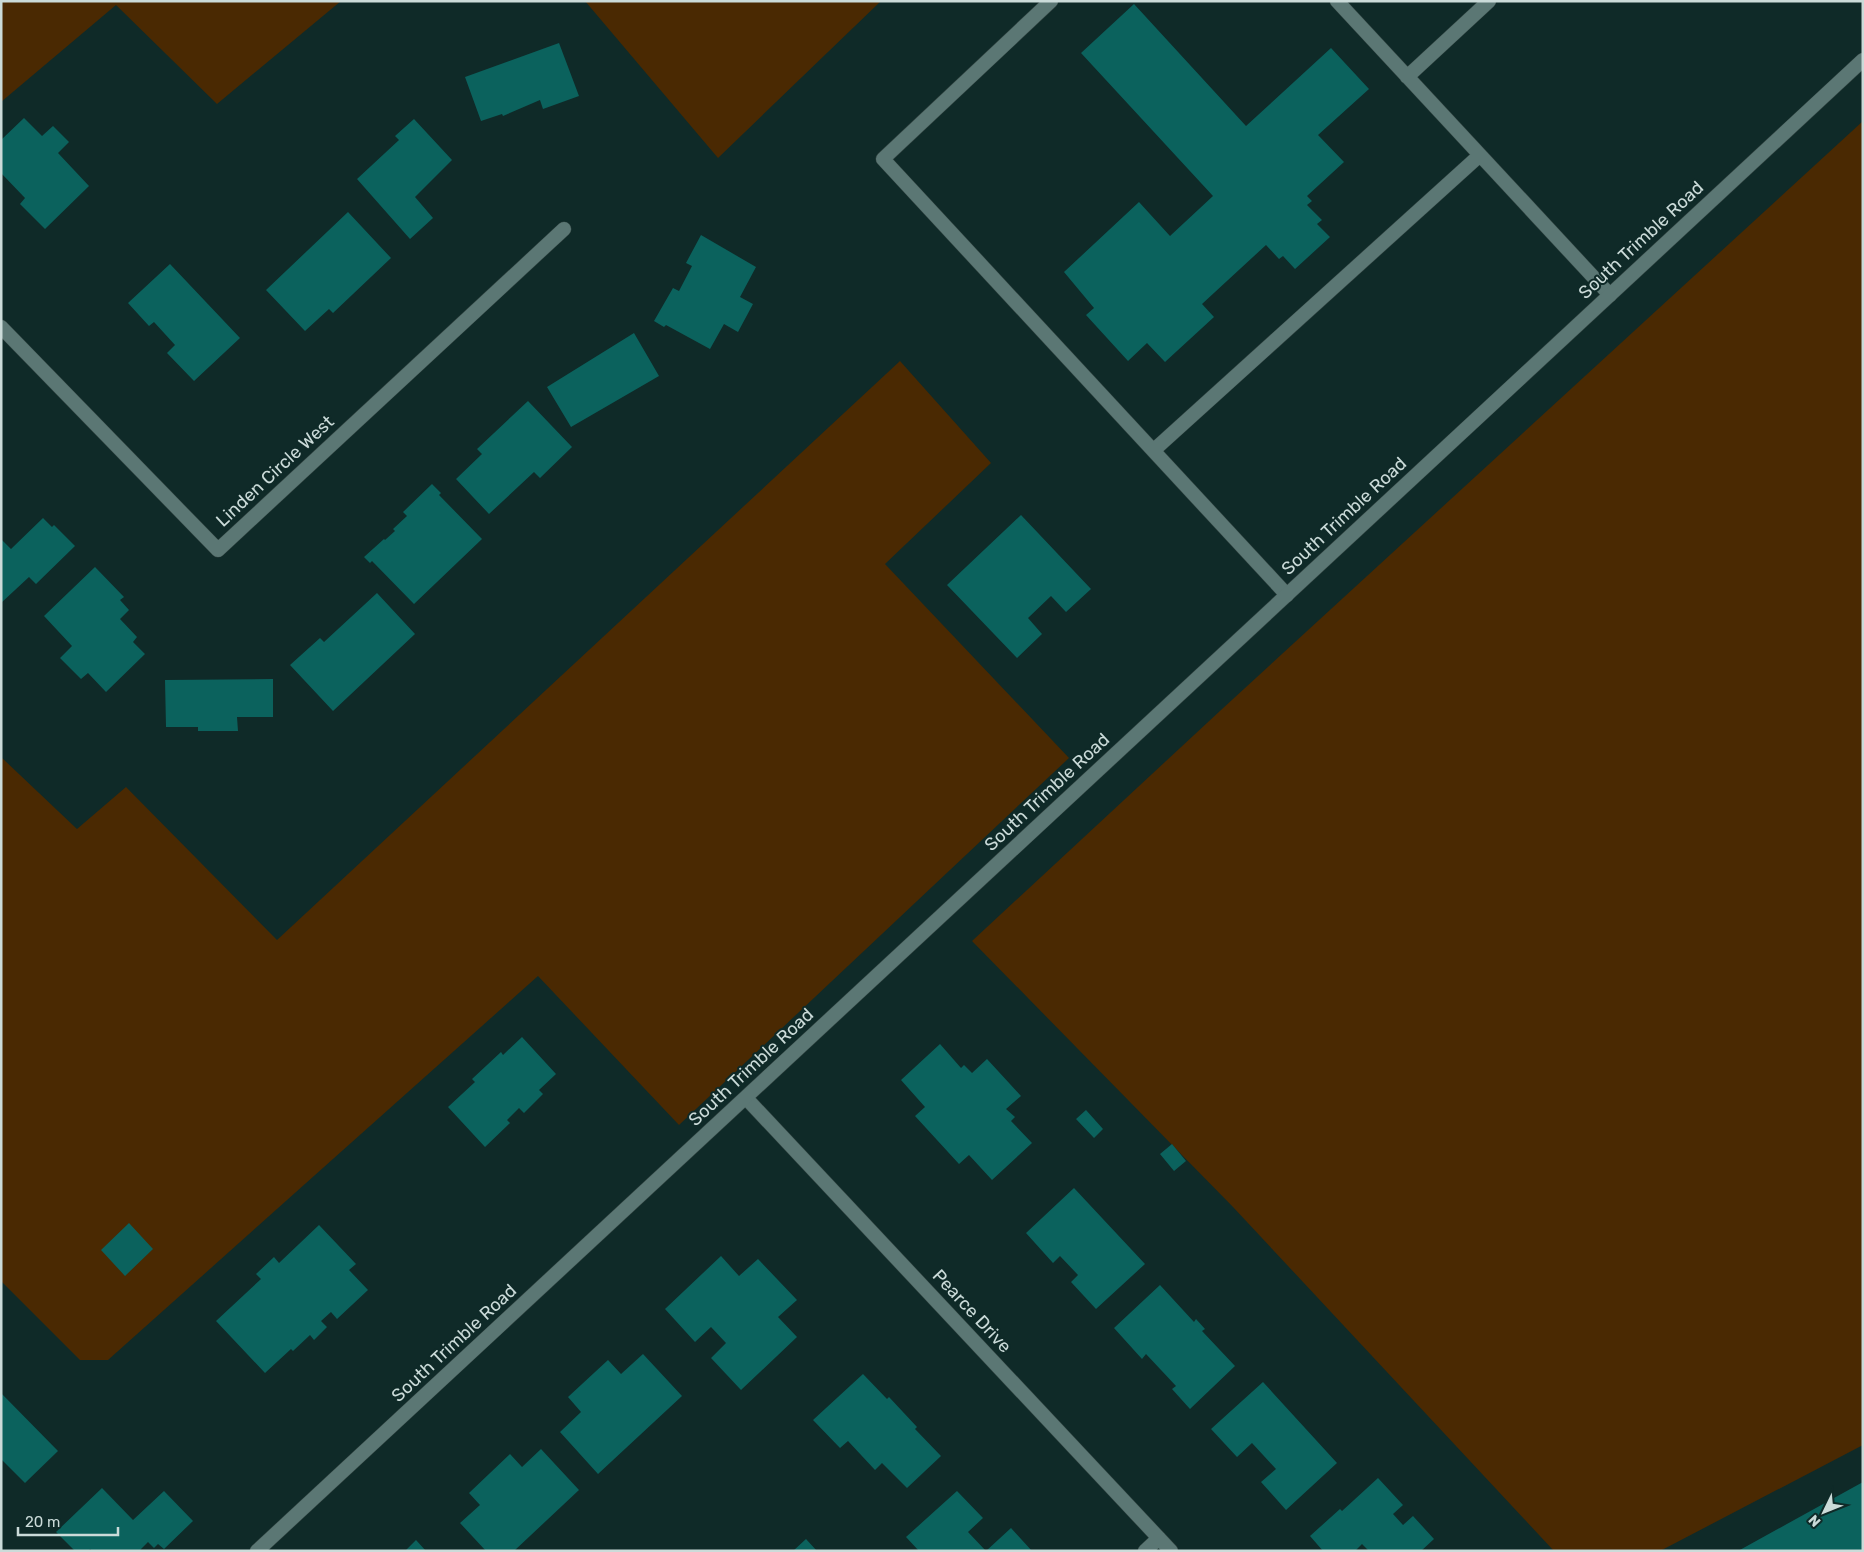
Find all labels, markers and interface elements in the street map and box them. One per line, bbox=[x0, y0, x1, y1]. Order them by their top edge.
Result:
street label: South Trimble Road bbox=[1574, 176, 1708, 304]
street label: Linden Circle West bbox=[211, 411, 339, 531]
street label: South Trimble Road bbox=[1277, 452, 1411, 580]
street label: South Trimble Road bbox=[980, 728, 1114, 856]
street label: South Trimble Road bbox=[684, 1003, 818, 1131]
street label: Pearce Drive bbox=[928, 1265, 1016, 1357]
street label: South Trimble Road bbox=[387, 1279, 521, 1407]
north arrow bbox=[1799, 1487, 1849, 1537]
scale bar bbox=[18, 1504, 118, 1536]
text: N bbox=[1805, 1511, 1825, 1530]
text: 20 m bbox=[25, 1513, 60, 1531]

